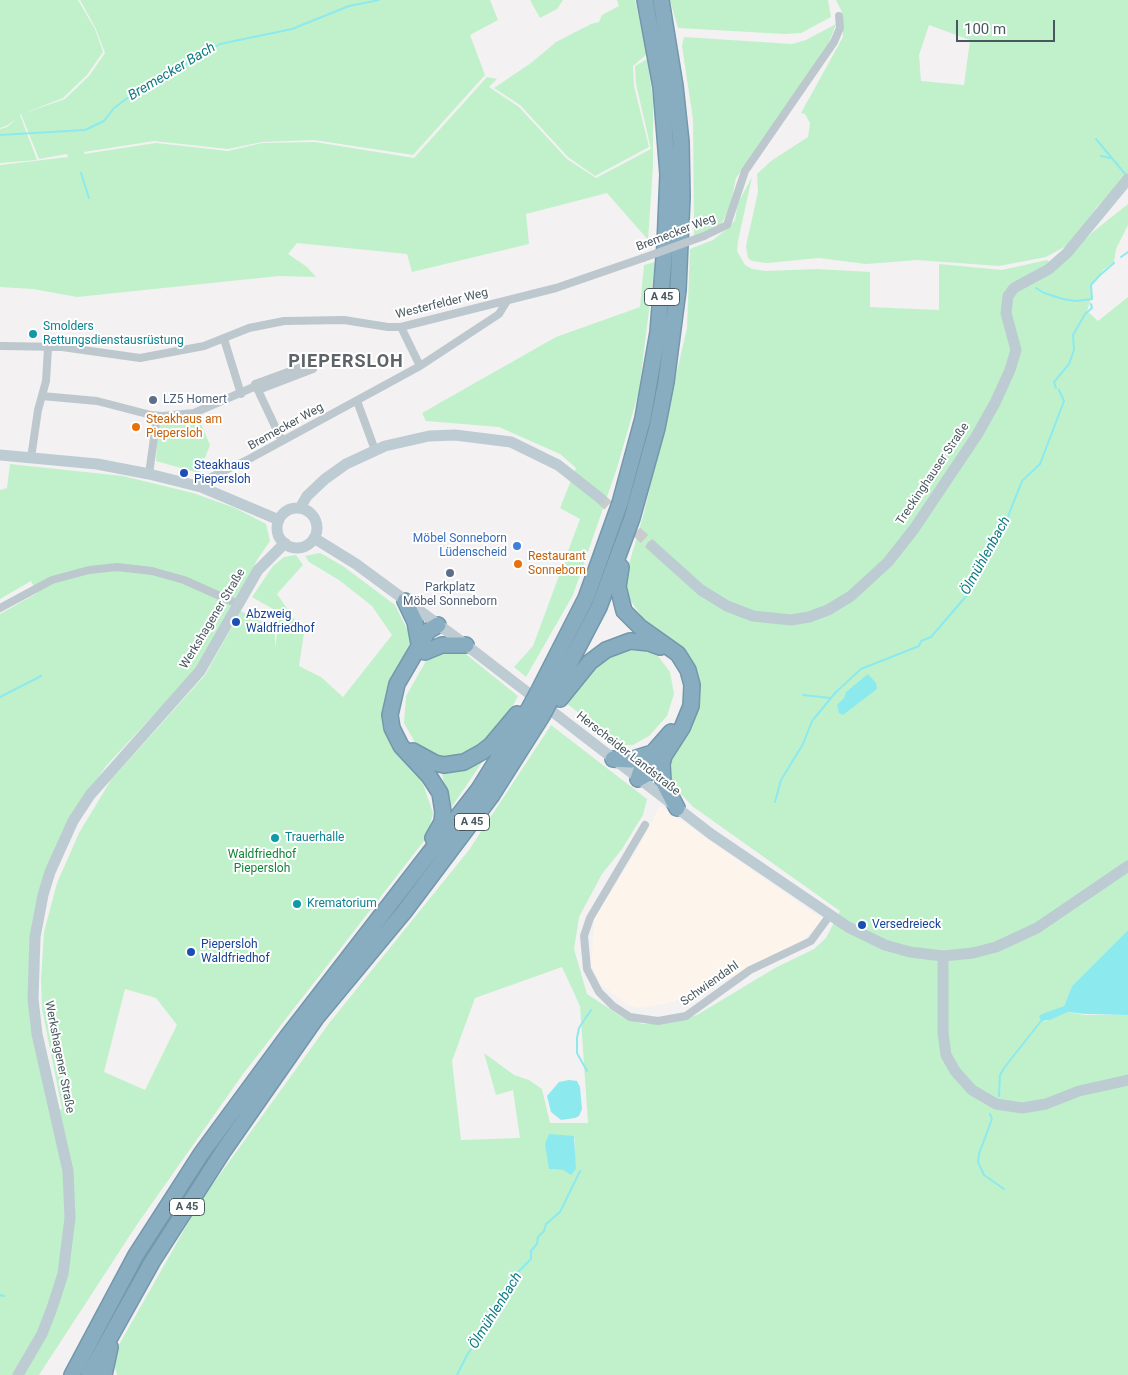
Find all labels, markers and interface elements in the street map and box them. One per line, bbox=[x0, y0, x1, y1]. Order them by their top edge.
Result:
scale bar bbox=[958, 10, 1057, 42]
text: 100 m bbox=[964, 20, 1006, 38]
water label: Bremecker Bach bbox=[125, 39, 219, 105]
street label: Bremecker Weg bbox=[634, 211, 718, 255]
street label: Westerfelder Weg bbox=[394, 286, 490, 322]
road number: A 45 bbox=[644, 288, 680, 306]
place label: Smolders Rettungsdienstausrüstung bbox=[43, 320, 184, 348]
marker: Smolders Rettungsdienstausrüstung bbox=[27, 328, 39, 340]
district label: PIEPERSLOH bbox=[287, 351, 405, 373]
place label: LZ5 Homert bbox=[163, 393, 227, 407]
marker: LZ5 Homert bbox=[147, 394, 159, 406]
street label: Bremecker Weg bbox=[246, 400, 326, 454]
place label: Steakhaus am Piepersloh bbox=[146, 413, 222, 441]
street label: Treckinghauser Straße bbox=[893, 420, 973, 528]
marker: Steakhaus am Piepersloh bbox=[130, 421, 142, 433]
place label: Steakhaus Piepersloh bbox=[194, 459, 251, 487]
marker: Steakhaus Piepersloh bbox=[178, 467, 190, 479]
water label: Ölmühlenbach bbox=[958, 514, 1014, 598]
place label: Möbel Sonneborn Lüdenscheid bbox=[413, 532, 507, 560]
marker: Möbel Sonneborn Lüdenscheid bbox=[511, 540, 523, 552]
place label: Restaurant Sonneborn bbox=[528, 550, 586, 578]
marker: Restaurant Sonneborn bbox=[512, 558, 524, 570]
street label: Werkshagener Straße bbox=[177, 566, 249, 672]
marker: Parkplatz Möbel Sonneborn bbox=[444, 567, 456, 579]
place label: Parkplatz Möbel Sonneborn bbox=[403, 581, 497, 609]
place label: Abzweig Waldfriedhof bbox=[246, 608, 315, 636]
marker: Abzweig Waldfriedhof bbox=[230, 616, 242, 628]
street label: Herscheider Landstraße bbox=[573, 709, 683, 799]
road number: A 45 bbox=[454, 814, 490, 830]
place label: Trauerhalle bbox=[285, 831, 344, 845]
marker: Trauerhalle bbox=[269, 832, 281, 844]
park label: Waldfriedhof Piepersloh bbox=[228, 848, 296, 876]
place label: Krematorium bbox=[307, 897, 377, 911]
marker: Krematorium bbox=[291, 898, 303, 910]
place label: Versedreieck bbox=[872, 918, 941, 932]
marker: Versedreieck bbox=[856, 919, 868, 931]
place label: Piepersloh Waldfriedhof bbox=[201, 938, 270, 966]
marker: Piepersloh Waldfriedhof bbox=[185, 946, 197, 958]
street label: Schwiendahl bbox=[678, 959, 742, 1009]
street label: Werkshagener Straße bbox=[41, 1000, 77, 1114]
road number: A 45 bbox=[170, 1198, 204, 1216]
water label: Ölmühlenbach bbox=[466, 1270, 526, 1352]

